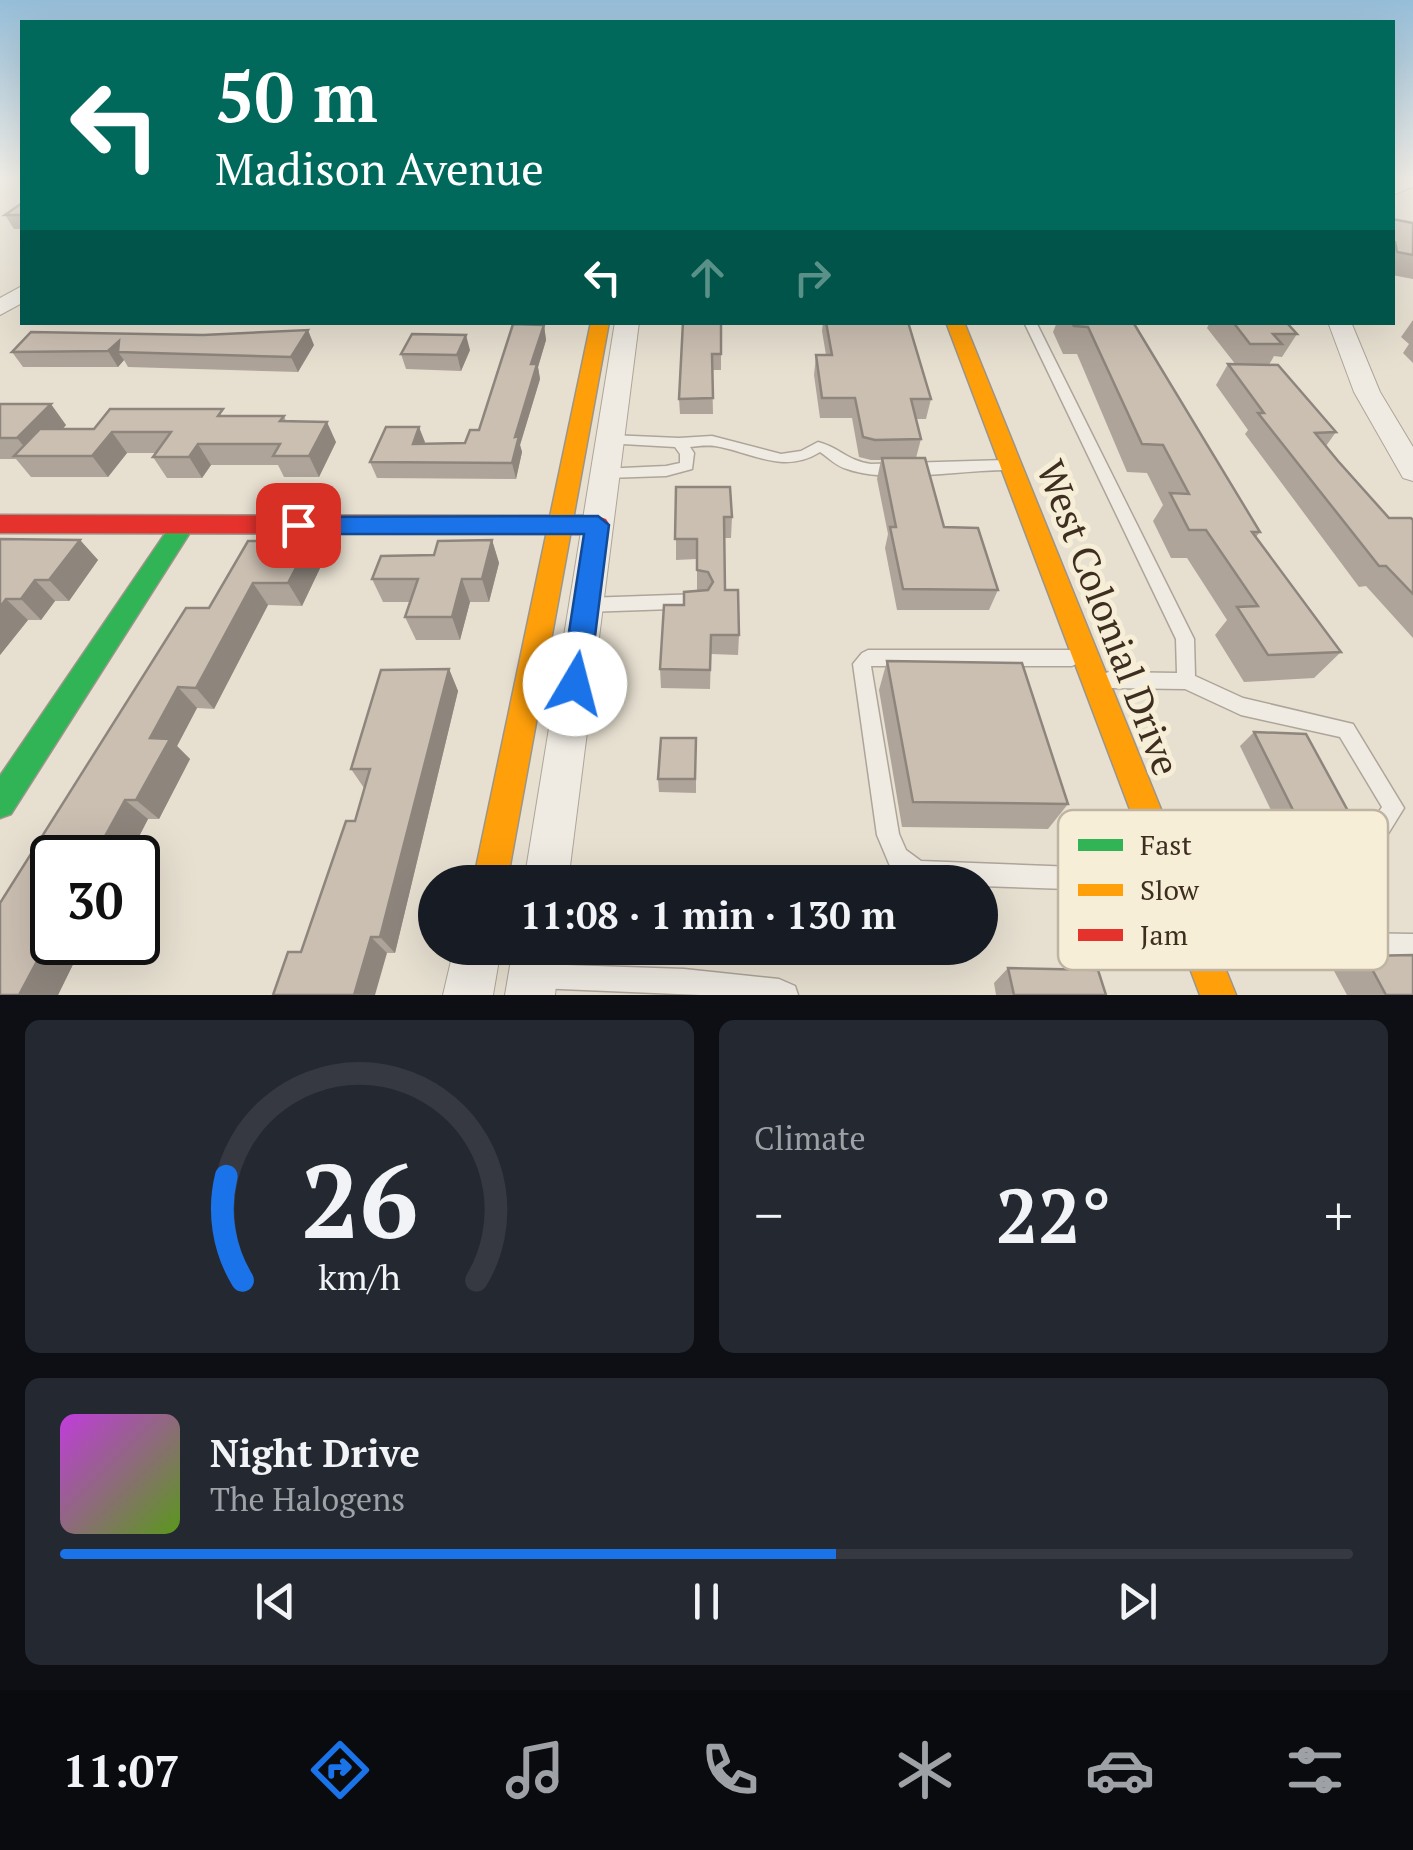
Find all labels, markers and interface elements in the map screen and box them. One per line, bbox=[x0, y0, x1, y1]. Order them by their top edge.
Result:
text: 50 m bbox=[215, 49, 378, 142]
icon: left bbox=[50, 60, 180, 190]
text: Madison Avenue bbox=[215, 138, 544, 198]
icon: left bbox=[575, 250, 630, 305]
icon: ahead bbox=[680, 250, 735, 305]
icon: right bbox=[785, 250, 840, 305]
street label: West Colonial Drive bbox=[1026, 453, 1192, 782]
pin bbox=[256, 483, 341, 568]
icon: arrive bbox=[271, 498, 326, 553]
position arrow bbox=[523, 632, 627, 736]
legend bbox=[1058, 810, 1388, 970]
text: Fast bbox=[1140, 826, 1192, 863]
speed limit sign: 30 bbox=[30, 835, 160, 965]
text: Slow bbox=[1140, 871, 1200, 908]
text: 11:08 · 1 min · 130 m bbox=[520, 890, 896, 940]
text: Jam bbox=[1140, 916, 1188, 953]
text: Climate bbox=[754, 1117, 866, 1159]
text: 26 bbox=[301, 1130, 418, 1268]
text: 22° bbox=[996, 1165, 1111, 1264]
text: − bbox=[754, 1178, 783, 1251]
text: + bbox=[1324, 1178, 1353, 1251]
text: km/h bbox=[318, 1253, 401, 1300]
text: Night Drive bbox=[210, 1428, 420, 1478]
text: The Halogens bbox=[210, 1478, 405, 1520]
icon: previous bbox=[248, 1574, 303, 1629]
icon: pause bbox=[679, 1574, 734, 1629]
icon: next bbox=[1110, 1574, 1165, 1629]
icon: directions bbox=[305, 1735, 375, 1805]
icon: music bbox=[500, 1735, 570, 1805]
icon: phone bbox=[695, 1735, 765, 1805]
icon: climate bbox=[890, 1735, 960, 1805]
icon: car bbox=[1085, 1735, 1155, 1805]
icon: filters bbox=[1280, 1735, 1350, 1805]
text: 11:07 bbox=[63, 1740, 180, 1800]

